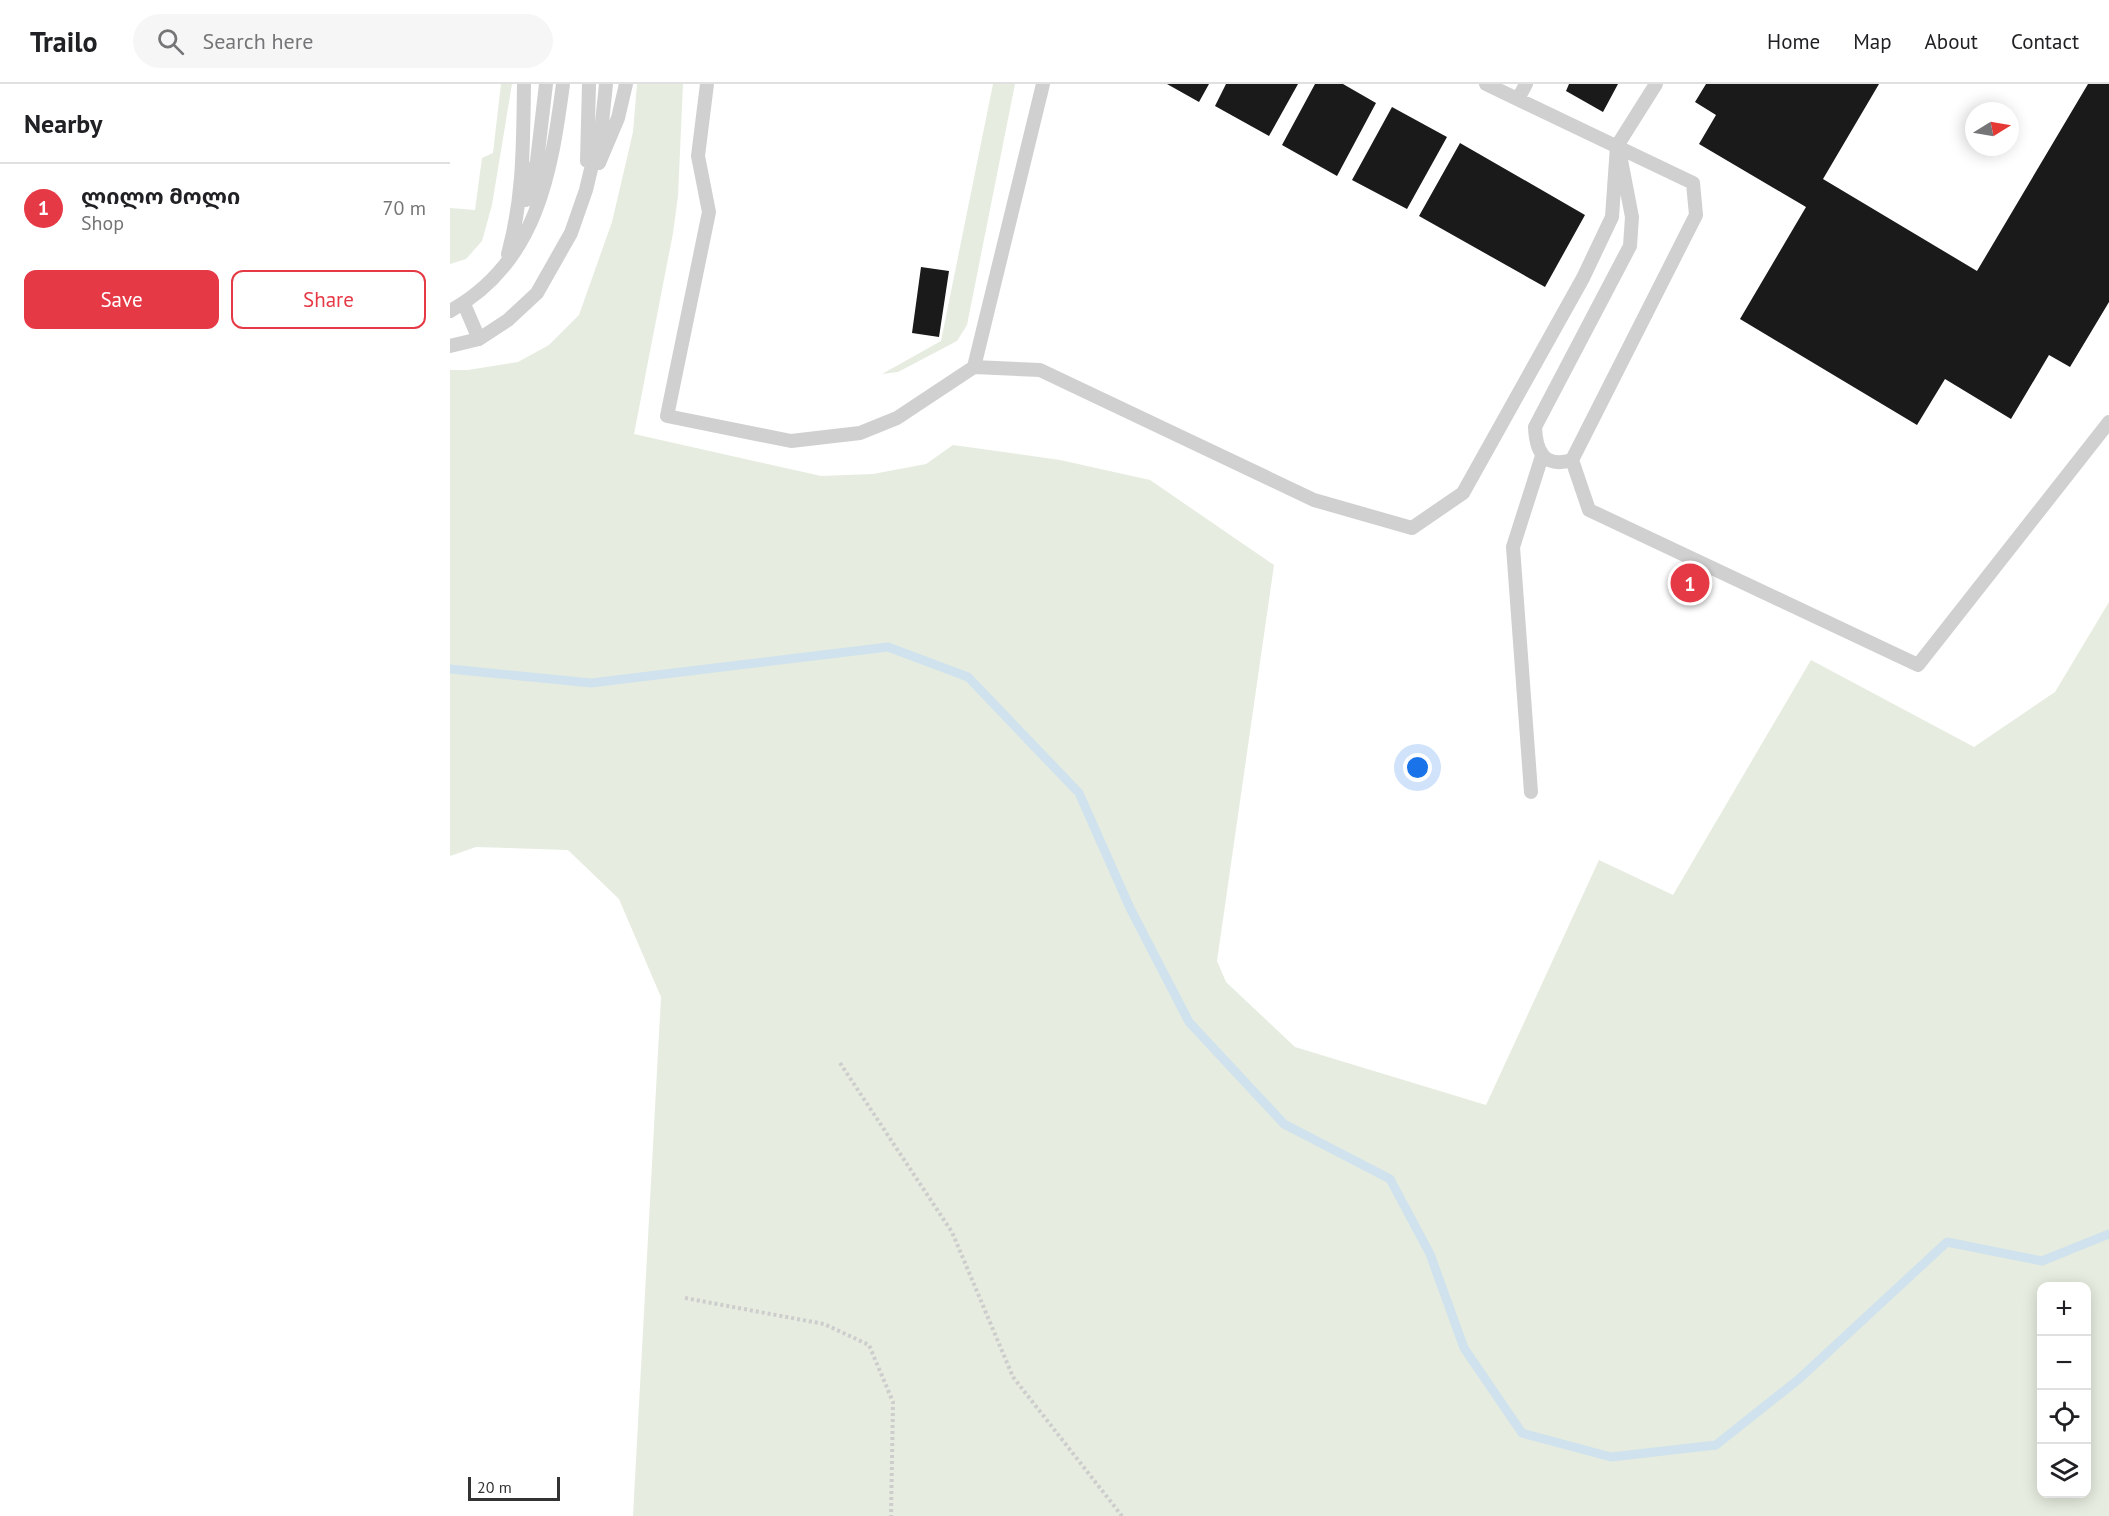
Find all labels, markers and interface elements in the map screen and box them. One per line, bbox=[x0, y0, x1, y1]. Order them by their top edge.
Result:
search box bbox=[133, 14, 553, 68]
text: Trailo bbox=[30, 23, 97, 60]
icon: search bbox=[154, 25, 187, 58]
text: Search here bbox=[202, 27, 313, 55]
text: Home bbox=[1767, 28, 1820, 55]
text: Map bbox=[1853, 28, 1892, 55]
text: About bbox=[1925, 28, 1978, 55]
text: Contact bbox=[2011, 28, 2079, 55]
north arrow bbox=[1965, 102, 2019, 156]
text: Nearby bbox=[24, 107, 102, 140]
text: ლილო მოლი bbox=[81, 182, 240, 210]
text: 1 bbox=[38, 195, 49, 221]
text: 70 m bbox=[383, 195, 426, 221]
text: Shop bbox=[81, 210, 124, 236]
button: Save bbox=[24, 270, 219, 329]
button: Share bbox=[231, 270, 426, 329]
pin: 1 bbox=[1670, 560, 1710, 606]
your location bbox=[1403, 753, 1432, 782]
map controls bbox=[2037, 1282, 2091, 1498]
button: + bbox=[2037, 1282, 2091, 1336]
button: − bbox=[2037, 1336, 2091, 1390]
button: locate bbox=[2037, 1390, 2091, 1444]
button: layers bbox=[2037, 1444, 2091, 1498]
scale bar bbox=[468, 1474, 560, 1502]
text: 20 m bbox=[477, 1477, 512, 1497]

